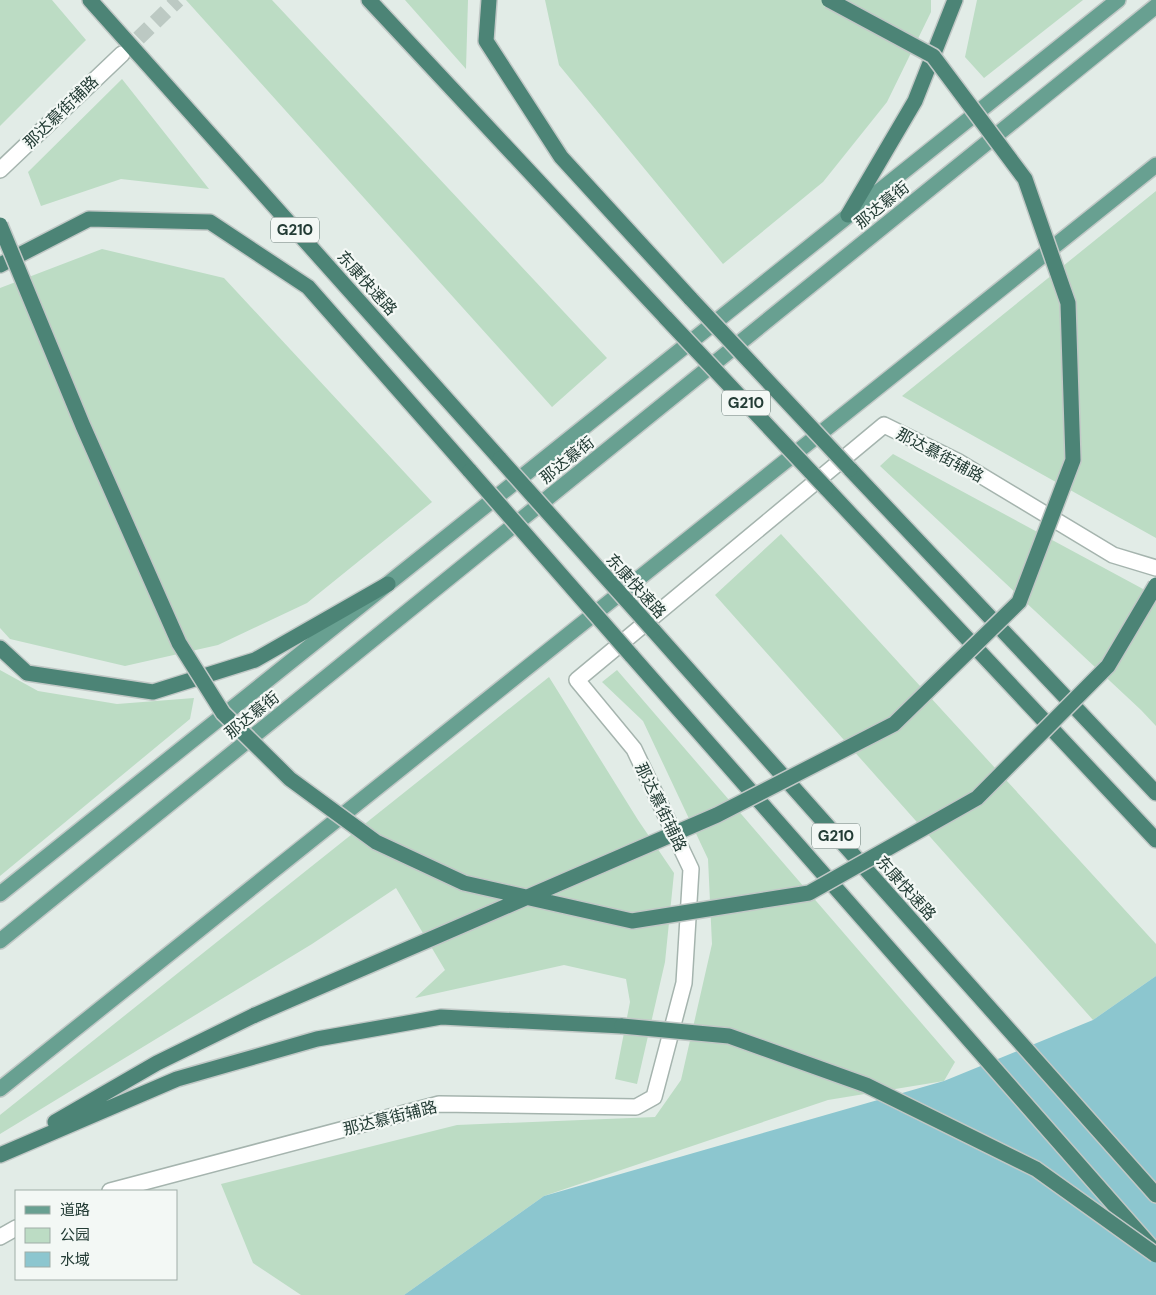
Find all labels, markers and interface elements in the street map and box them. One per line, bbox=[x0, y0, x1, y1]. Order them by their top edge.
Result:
street label: 那达慕街辅路 bbox=[19, 71, 103, 153]
street label: 那达慕街 bbox=[851, 177, 913, 233]
road number: G210 bbox=[271, 218, 319, 242]
street label: 东康快速路 bbox=[332, 246, 402, 320]
road number: G210 bbox=[722, 390, 770, 416]
street label: 那达慕街辅路 bbox=[893, 423, 987, 487]
street label: 那达慕街 bbox=[536, 432, 598, 488]
street label: 东康快速路 bbox=[601, 549, 671, 623]
street label: 那达慕街 bbox=[221, 687, 283, 743]
street label: 那达慕街辅路 bbox=[631, 759, 691, 855]
road number: G210 bbox=[812, 824, 860, 848]
street label: 东康快速路 bbox=[871, 851, 941, 925]
street label: 那达慕街辅路 bbox=[341, 1096, 439, 1140]
legend bbox=[15, 1190, 178, 1280]
text: 道路 bbox=[60, 1200, 90, 1220]
text: 公园 bbox=[60, 1225, 90, 1245]
text: 水域 bbox=[60, 1250, 90, 1270]

